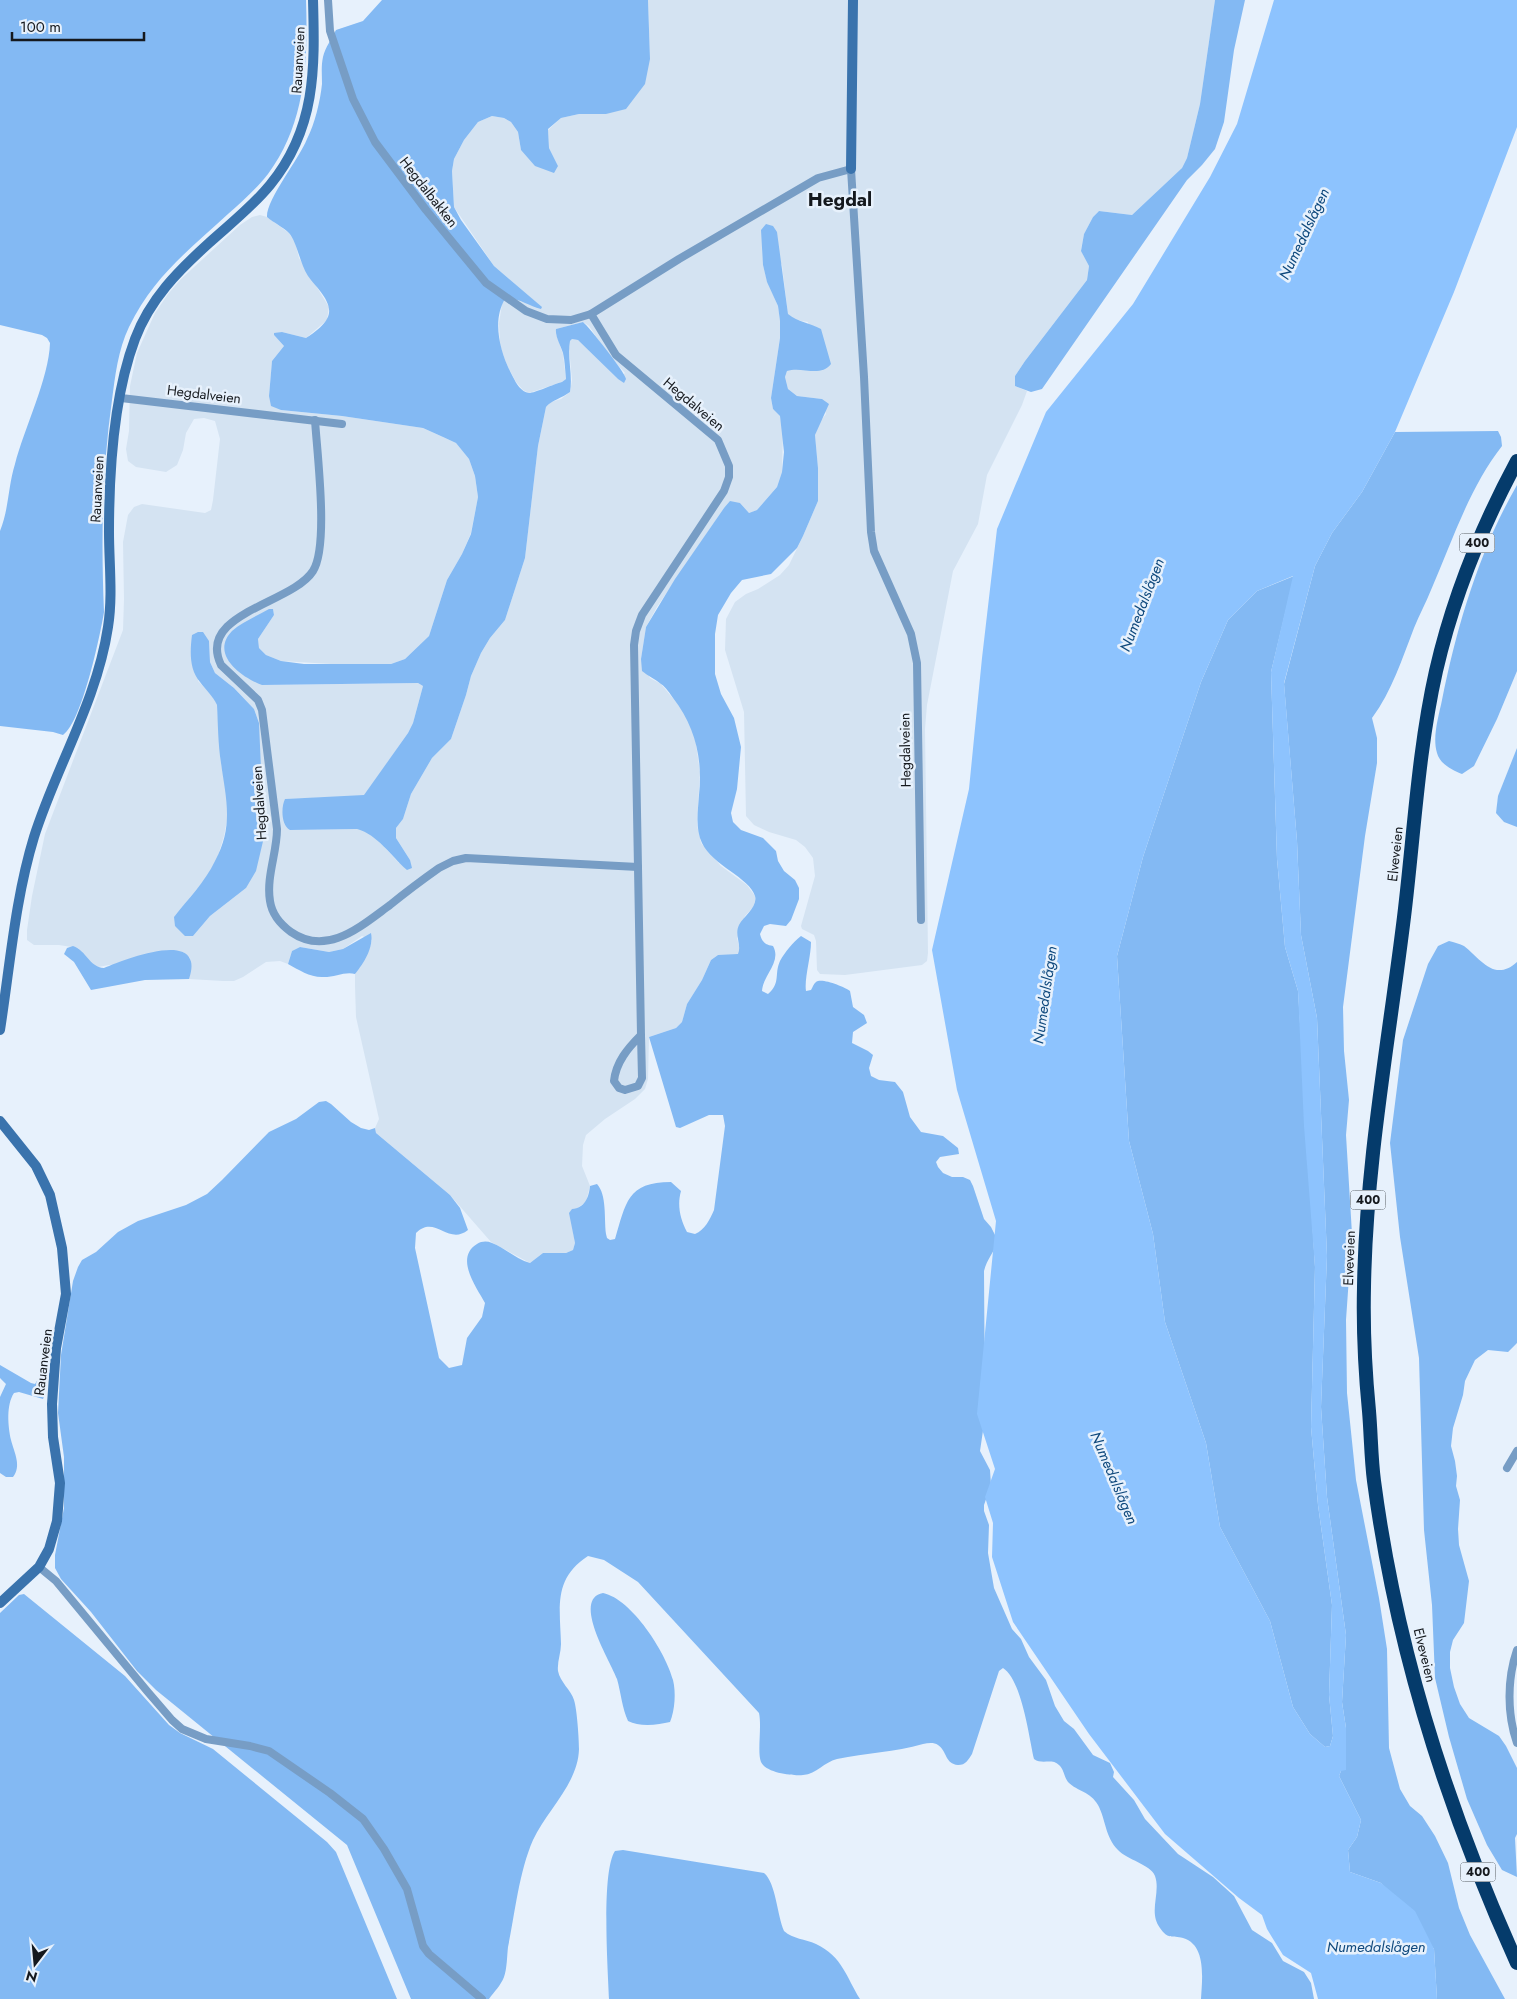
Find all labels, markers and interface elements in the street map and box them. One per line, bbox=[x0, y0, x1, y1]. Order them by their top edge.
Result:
scale bar bbox=[12, 10, 145, 42]
text: 100 m bbox=[20, 16, 61, 38]
street label: Rauanveien bbox=[286, 26, 310, 94]
street label: Hegdalbakken bbox=[395, 153, 463, 231]
water label: Numedalslågen bbox=[1273, 185, 1335, 283]
district label: Hegdal bbox=[808, 186, 872, 213]
street label: Hegdalveien bbox=[659, 372, 729, 436]
street label: Hegdalveien bbox=[166, 380, 242, 408]
street label: Rauanveien bbox=[85, 455, 109, 523]
road number: 400 bbox=[1460, 534, 1494, 552]
water label: Numedalslågen bbox=[1114, 555, 1170, 655]
street label: Hegdalveien bbox=[894, 713, 916, 787]
street label: Hegdalveien bbox=[246, 765, 272, 841]
street label: Elveveien bbox=[1382, 825, 1408, 883]
water label: Numedalslågen bbox=[1027, 945, 1063, 1045]
road number: 400 bbox=[1350, 1190, 1386, 1210]
street label: Elveveien bbox=[1338, 1230, 1360, 1286]
street label: Rauanveien bbox=[29, 1327, 57, 1397]
water label: Numedalslågen bbox=[1085, 1428, 1143, 1528]
street label: Elveveien bbox=[1409, 1626, 1441, 1684]
road number: 400 bbox=[1460, 1862, 1496, 1881]
water label: Numedalslågen bbox=[1327, 1936, 1425, 1958]
north arrow bbox=[10, 1939, 60, 1989]
text: N bbox=[23, 1965, 40, 1988]

